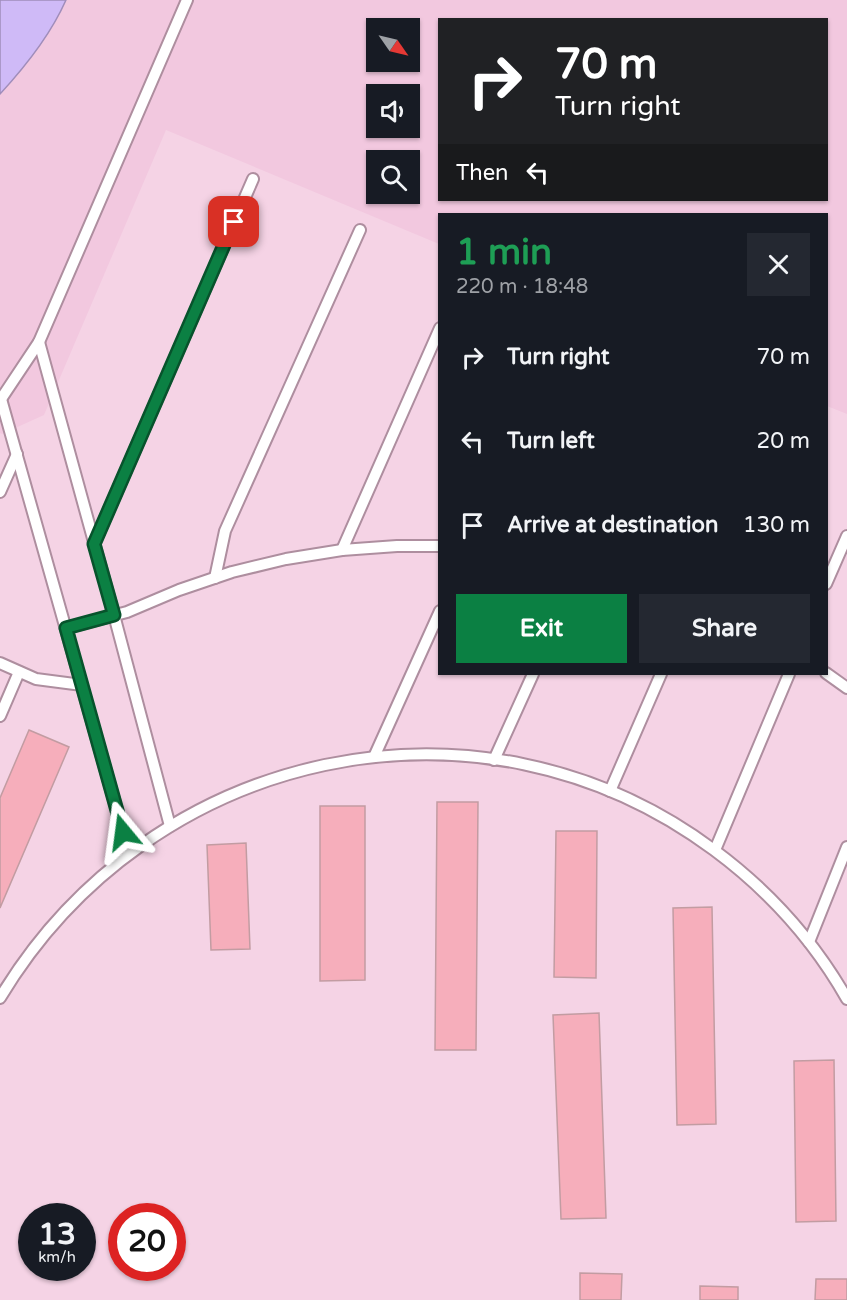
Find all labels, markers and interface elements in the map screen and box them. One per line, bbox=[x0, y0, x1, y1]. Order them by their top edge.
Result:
north arrow bbox=[366, 18, 420, 72]
map controls bbox=[366, 18, 420, 204]
text: 70 m bbox=[555, 39, 657, 90]
icon: right bbox=[456, 42, 534, 120]
button: sound bbox=[366, 84, 420, 138]
text: Turn right bbox=[555, 90, 681, 123]
button: search bbox=[366, 150, 420, 204]
icon: left bbox=[521, 156, 554, 189]
text: Then bbox=[456, 160, 509, 186]
pin bbox=[208, 196, 259, 247]
icon: arrive bbox=[217, 205, 250, 238]
text: 1 min bbox=[456, 231, 552, 274]
button: close bbox=[747, 233, 810, 296]
text: 220 m · 18:48 bbox=[456, 275, 588, 299]
icon: right bbox=[456, 341, 489, 374]
text: Turn right bbox=[507, 344, 609, 370]
text: 70 m bbox=[756, 344, 810, 370]
icon: left bbox=[456, 425, 489, 458]
text: Turn left bbox=[507, 428, 595, 454]
text: 20 m bbox=[756, 428, 810, 454]
icon: arrive bbox=[456, 509, 489, 542]
text: Arrive at destination bbox=[507, 512, 718, 538]
text: 130 m bbox=[743, 512, 810, 538]
button: Exit bbox=[456, 594, 627, 663]
button: Share bbox=[639, 594, 810, 663]
position arrow bbox=[91, 800, 155, 864]
speed limit sign: 20 bbox=[108, 1203, 186, 1281]
text: 13 bbox=[38, 1216, 76, 1253]
text: km/h bbox=[38, 1248, 76, 1266]

